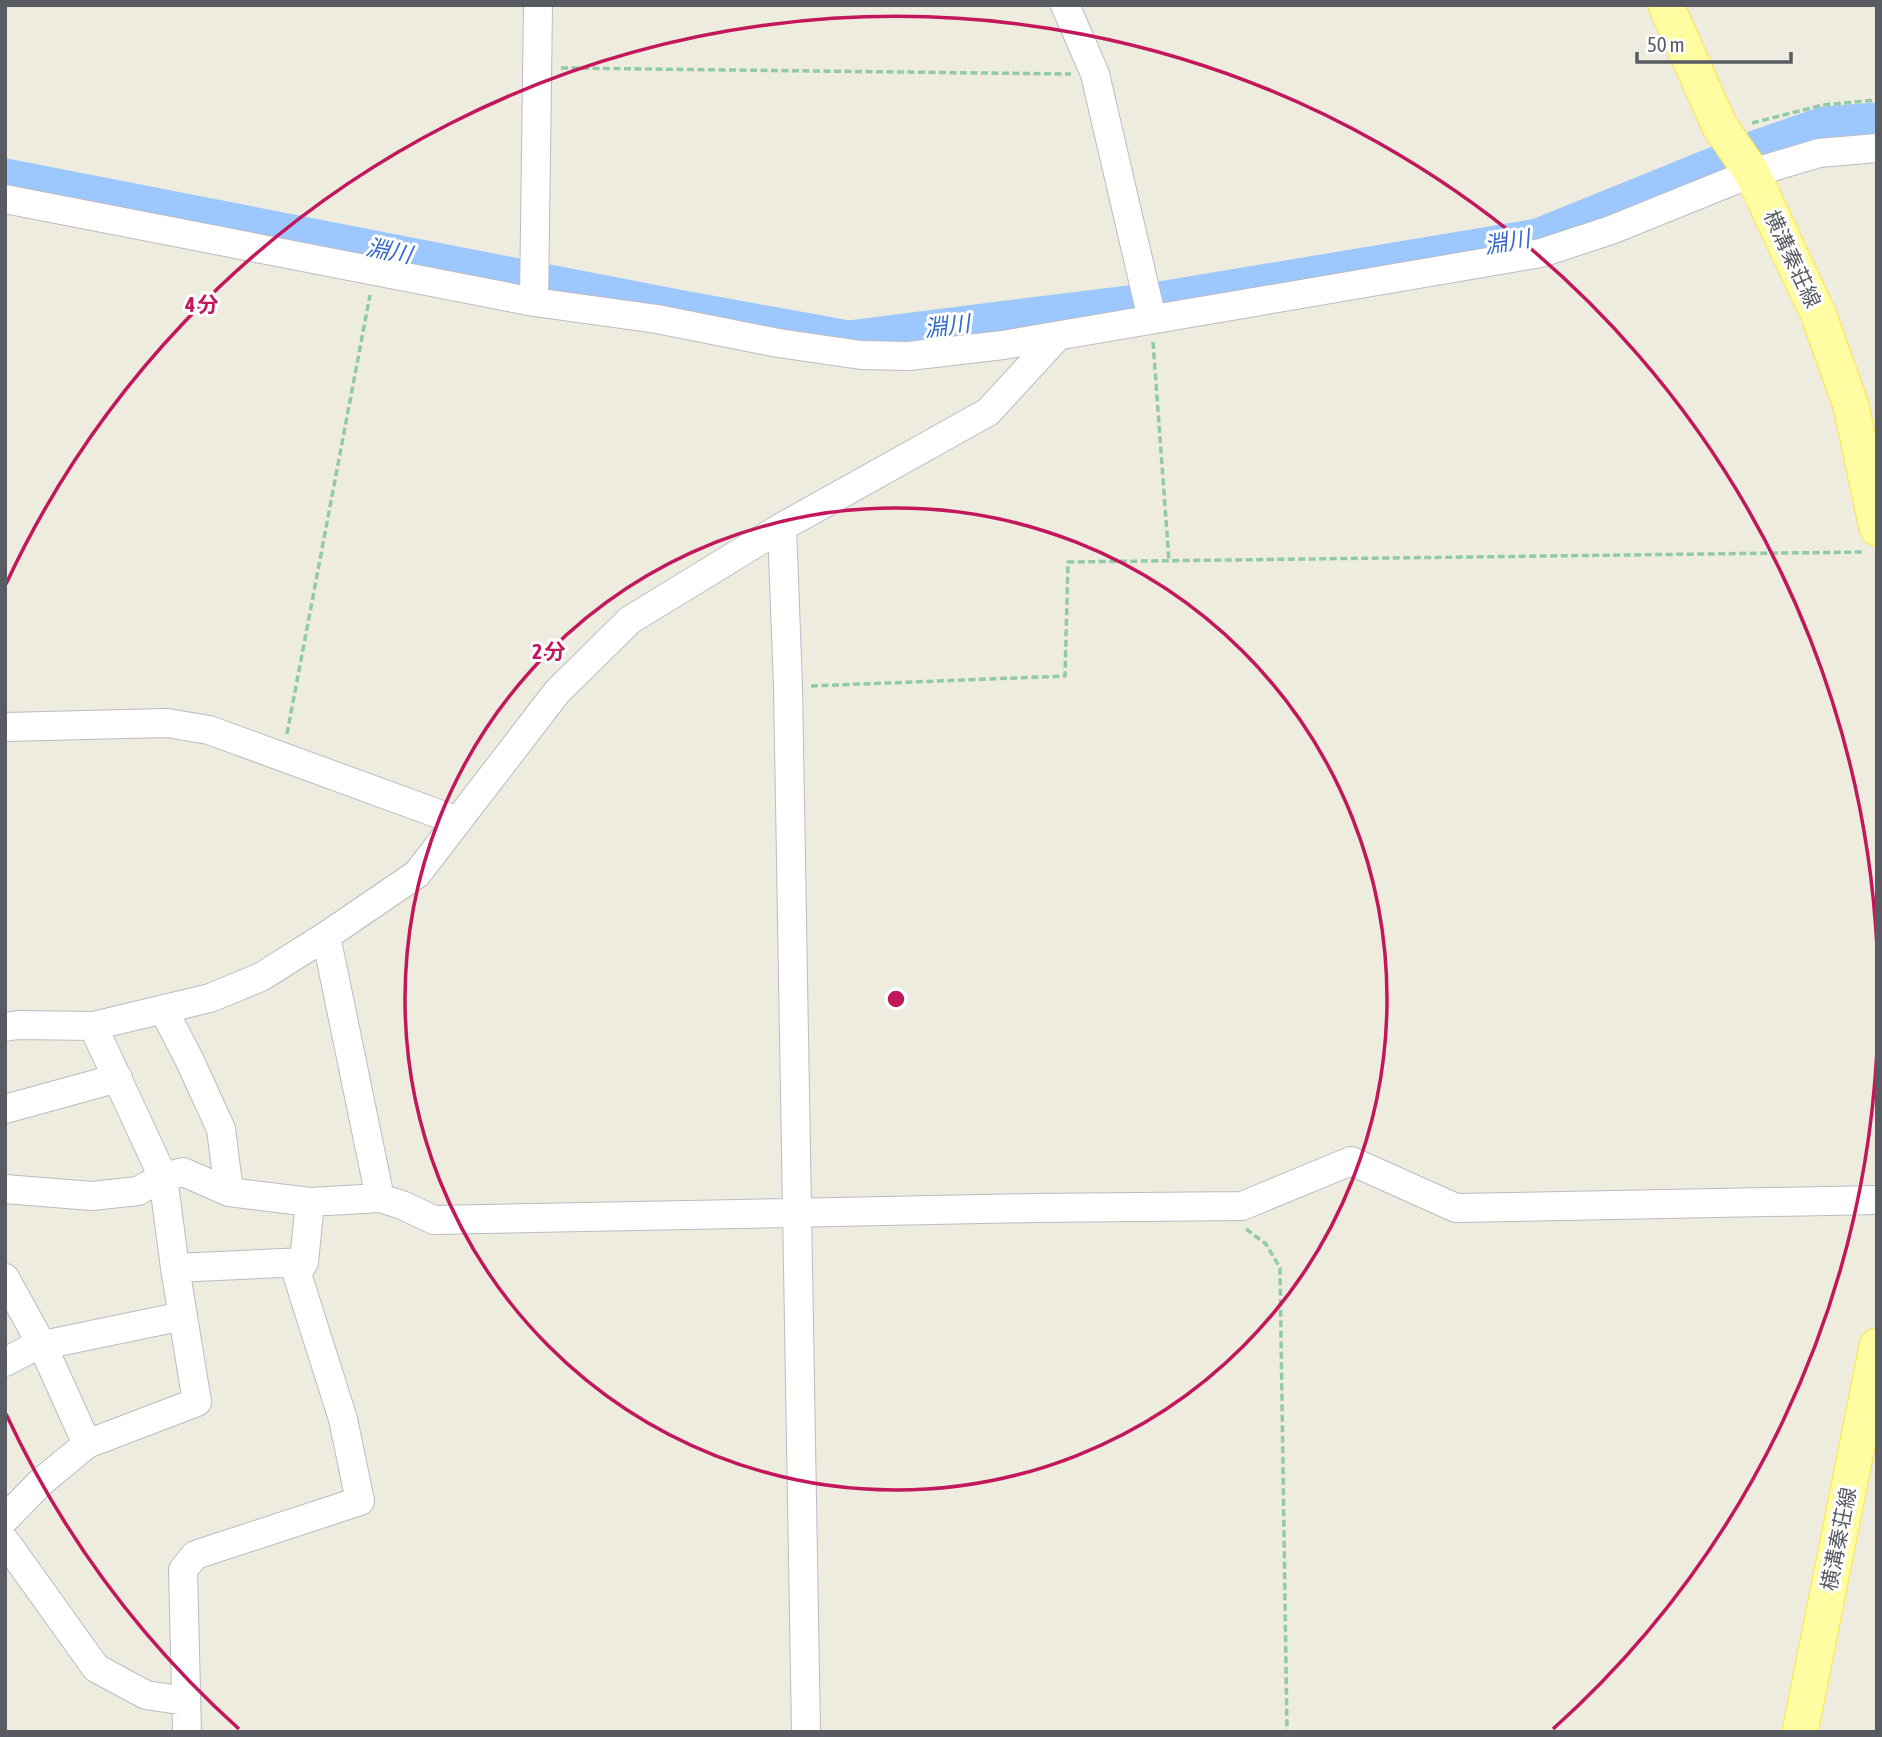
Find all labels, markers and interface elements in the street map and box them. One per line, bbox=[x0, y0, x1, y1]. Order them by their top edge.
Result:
scale bar bbox=[1637, 21, 1791, 65]
text: 50 m bbox=[1647, 32, 1685, 56]
street label: 横溝秦荘線 bbox=[1760, 206, 1826, 311]
water label: 淵川 bbox=[1482, 225, 1535, 259]
water label: 淵川 bbox=[364, 234, 417, 269]
text: 4 分 bbox=[184, 292, 219, 316]
water label: 淵川 bbox=[923, 310, 974, 342]
text: 2 分 bbox=[532, 639, 566, 663]
centre of rings bbox=[884, 987, 908, 1011]
street label: 横溝秦荘線 bbox=[1816, 1485, 1860, 1593]

